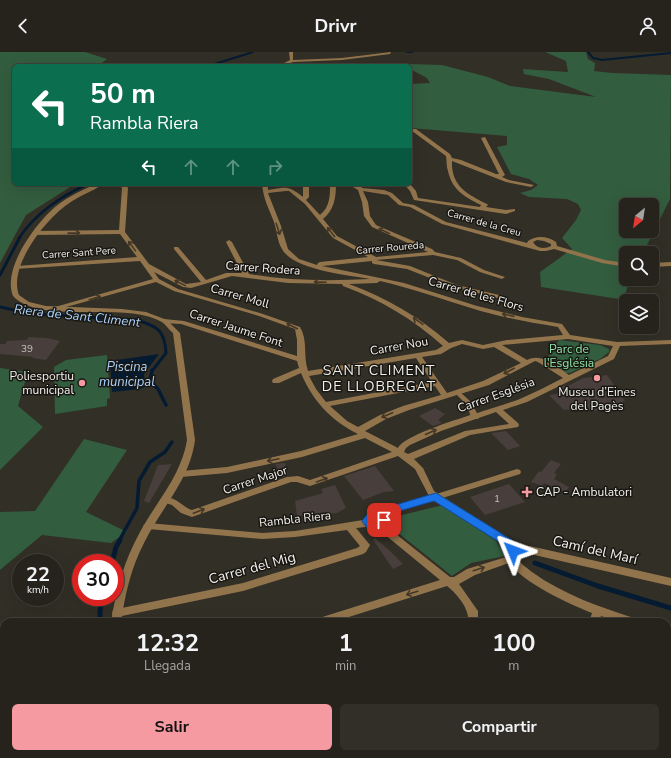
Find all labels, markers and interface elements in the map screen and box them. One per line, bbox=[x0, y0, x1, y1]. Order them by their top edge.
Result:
text: Drivr bbox=[315, 14, 356, 38]
icon: back bbox=[12, 15, 34, 37]
icon: person bbox=[637, 15, 659, 37]
text: 50 m bbox=[90, 75, 156, 113]
icon: left bbox=[24, 80, 76, 132]
text: Rambla Riera bbox=[90, 111, 199, 135]
icon: left bbox=[138, 156, 160, 178]
icon: ahead bbox=[180, 156, 202, 178]
icon: ahead bbox=[222, 156, 244, 178]
icon: right bbox=[264, 156, 286, 178]
north arrow bbox=[619, 198, 659, 238]
map controls bbox=[619, 198, 659, 334]
street label: Carrer de la Creu bbox=[445, 206, 523, 240]
one-way arrow bbox=[275, 222, 282, 235]
one-way arrow bbox=[326, 226, 335, 237]
one-way arrow bbox=[379, 227, 391, 234]
one-way arrow bbox=[67, 229, 80, 237]
street label: Carrer Roureda bbox=[355, 238, 425, 258]
one-way arrow bbox=[128, 240, 136, 251]
street label: Carrer Sant Pere bbox=[42, 243, 116, 263]
button: search bbox=[619, 246, 659, 286]
street label: Carrer Rodera bbox=[225, 257, 301, 279]
street label: Carrer de les Flors bbox=[426, 273, 526, 315]
one-way arrow bbox=[174, 279, 186, 286]
one-way arrow bbox=[314, 279, 327, 286]
street label: Carrer Moll bbox=[209, 280, 272, 312]
one-way arrow bbox=[88, 294, 101, 301]
button: layers bbox=[619, 294, 659, 334]
water label: Riera de Sant Climent bbox=[13, 300, 142, 332]
street label: Carrer Jaume Font bbox=[187, 305, 285, 351]
one-way arrow bbox=[502, 311, 515, 319]
one-way arrow bbox=[413, 317, 424, 325]
one-way arrow bbox=[286, 322, 298, 329]
street label: Carrer Nou bbox=[369, 333, 429, 359]
park label: Parc de l'Església bbox=[544, 341, 594, 371]
house number: 39 bbox=[21, 342, 33, 356]
water label: Piscina municipal bbox=[99, 358, 155, 391]
district label: SANT CLIMENT DE LLOBREGAT bbox=[322, 361, 436, 396]
place label: Poliesportiu municipal bbox=[10, 368, 74, 398]
one-way arrow bbox=[503, 368, 515, 375]
marker: Museu d’Eines del Pagès bbox=[592, 373, 602, 383]
street label: Carrer Església bbox=[455, 374, 537, 416]
marker: Poliesportiu municipal bbox=[77, 378, 87, 388]
place label: Museu d’Eines del Pagès bbox=[558, 384, 636, 414]
one-way arrow bbox=[382, 412, 394, 419]
one-way arrow bbox=[425, 428, 437, 435]
one-way arrow bbox=[267, 457, 280, 465]
street label: Carrer Major bbox=[221, 462, 290, 498]
one-way arrow bbox=[316, 475, 328, 483]
place label: CAP - Ambulatori bbox=[536, 484, 632, 500]
marker: CAP - Ambulatori bbox=[521, 486, 533, 498]
house number: 1 bbox=[494, 492, 500, 506]
pin bbox=[367, 503, 401, 537]
one-way arrow bbox=[193, 507, 205, 515]
street label: Rambla Riera bbox=[258, 507, 332, 531]
icon: arrive bbox=[373, 509, 395, 531]
position arrow bbox=[492, 530, 534, 572]
street label: Camí del Marí bbox=[551, 531, 640, 569]
street label: Carrer del Mig bbox=[206, 547, 298, 589]
speed limit sign: 30 bbox=[72, 554, 124, 606]
text: 22 bbox=[26, 561, 50, 588]
one-way arrow bbox=[473, 565, 486, 572]
text: km/h bbox=[27, 583, 49, 597]
one-way arrow bbox=[405, 590, 418, 597]
text: 12:32 bbox=[136, 627, 199, 659]
text: 1 bbox=[338, 627, 353, 659]
text: 100 bbox=[492, 627, 535, 659]
text: Llegada bbox=[144, 657, 191, 675]
text: min bbox=[335, 657, 356, 675]
text: m bbox=[508, 657, 519, 675]
button: Salir bbox=[12, 704, 332, 750]
button: Compartir bbox=[340, 704, 659, 750]

